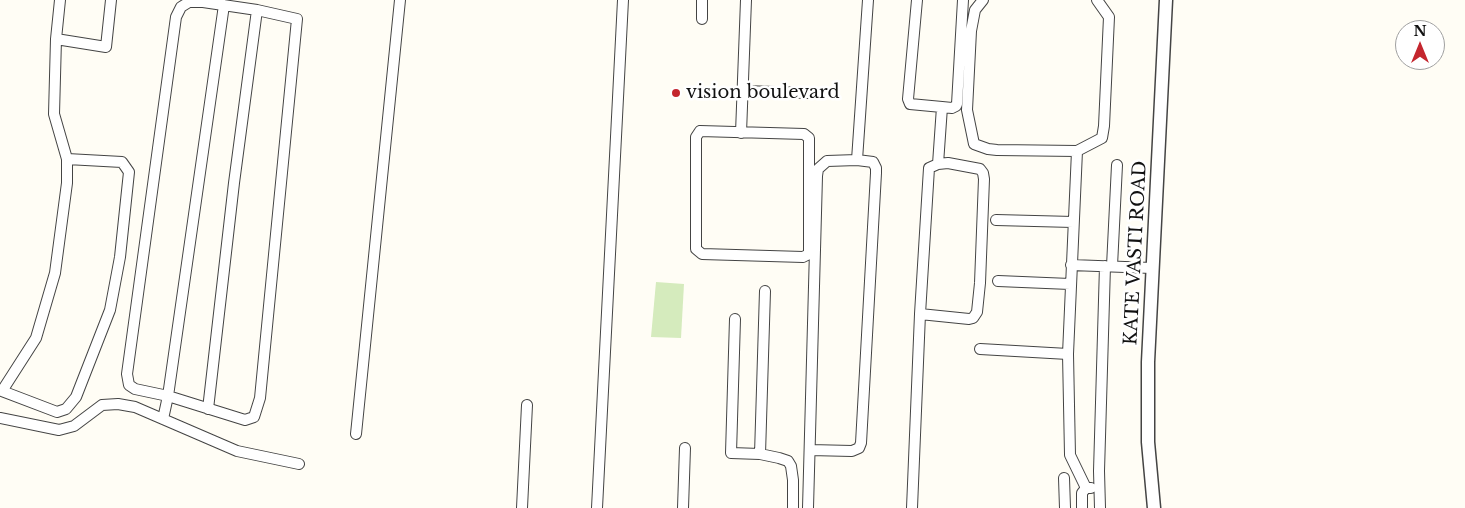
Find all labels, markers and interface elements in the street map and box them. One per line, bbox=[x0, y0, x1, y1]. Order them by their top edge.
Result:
north arrow bbox=[1395, 20, 1445, 70]
text: N bbox=[1413, 22, 1427, 40]
place label: vision boulevard bbox=[686, 82, 840, 104]
marker: vision boulevard bbox=[670, 87, 682, 99]
street label: KATE VASTI ROAD bbox=[1120, 160, 1152, 346]

